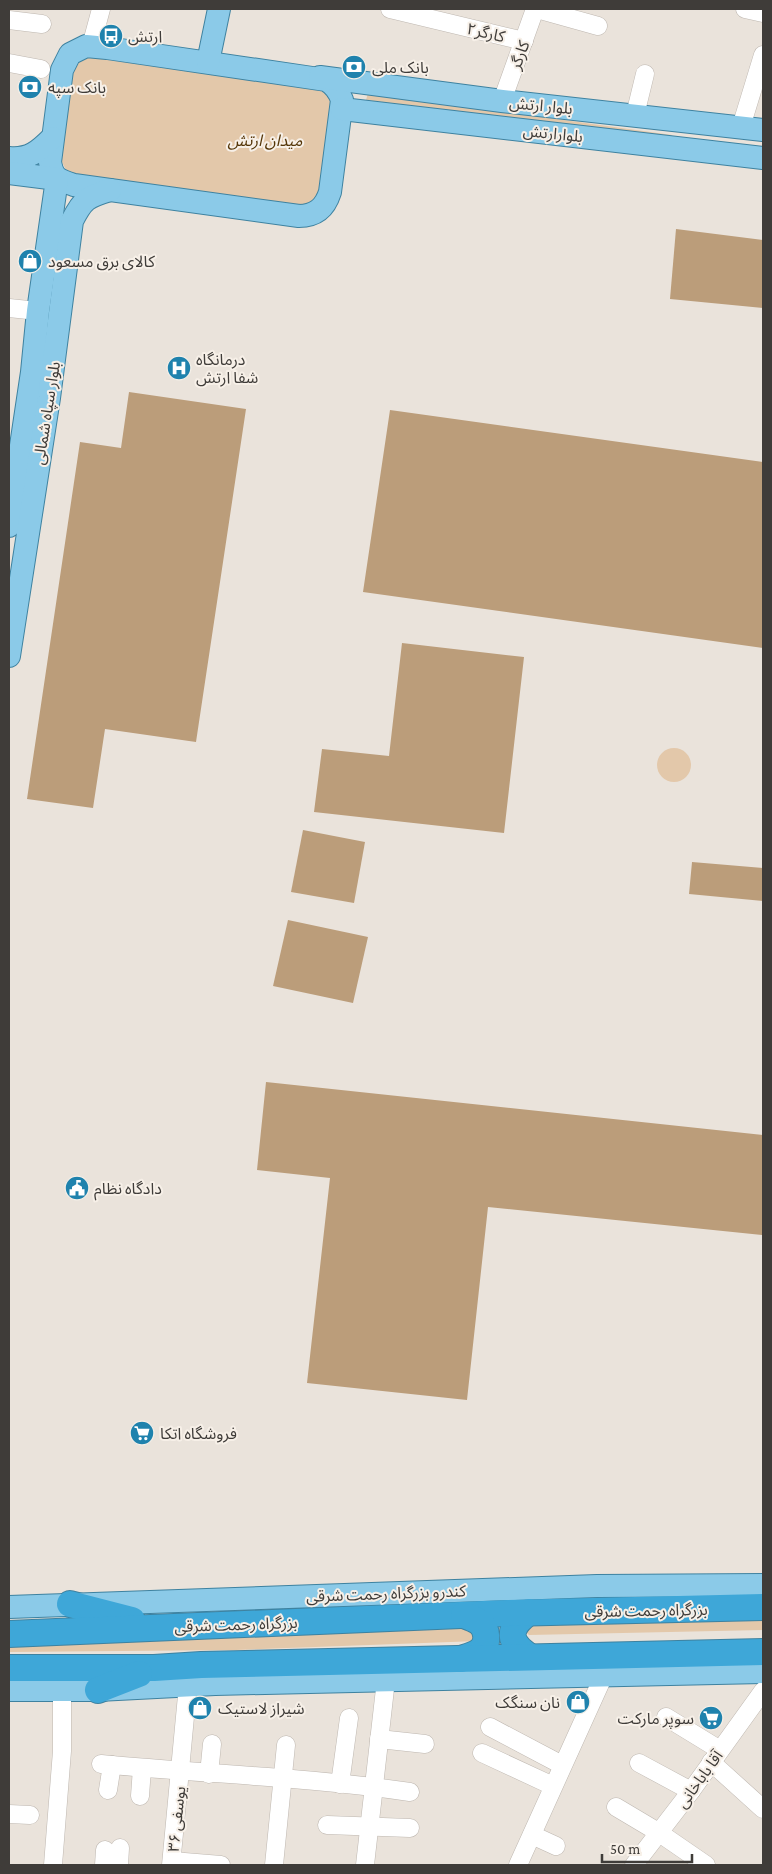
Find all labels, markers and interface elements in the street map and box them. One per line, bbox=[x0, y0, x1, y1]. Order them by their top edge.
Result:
street label: کارگر۲ bbox=[465, 20, 507, 46]
bus stop icon: ارتش bbox=[98, 23, 124, 49]
place label: ارتش bbox=[128, 28, 162, 46]
street label: کارگر bbox=[506, 38, 534, 73]
bank icon: بانک ملی bbox=[341, 54, 367, 80]
place label: بانک ملی bbox=[372, 59, 429, 77]
bank icon: بانک سپه bbox=[17, 74, 43, 100]
place label: بانک سپه bbox=[48, 79, 106, 98]
street label: بلوار ارتش bbox=[508, 94, 573, 118]
street label: بلوارارتش bbox=[522, 122, 584, 146]
park label: میدان ارتش bbox=[228, 132, 303, 150]
shop icon: کالای برق مسعود bbox=[17, 248, 43, 274]
place label: کالای برق مسعود bbox=[48, 253, 155, 271]
place label: درمانگاه شفا ارتش bbox=[196, 351, 258, 387]
hospital icon: درمانگاه شفا ارتش bbox=[166, 355, 192, 381]
street label: بلوار سپاه شمالی bbox=[30, 360, 65, 466]
public building icon: دادگاه نظام bbox=[64, 1175, 90, 1201]
place label: دادگاه نظام bbox=[94, 1180, 162, 1201]
supermarket icon: فروشگاه اتکا bbox=[129, 1420, 155, 1446]
place label: فروشگاه اتکا bbox=[160, 1425, 237, 1443]
street label: کندرو بزرگراه رحمت شرقی bbox=[306, 1582, 467, 1606]
street label: بزرگراه رحمت شرقی bbox=[584, 1601, 708, 1621]
street label: بزرگراه رحمت شرقی bbox=[174, 1614, 298, 1636]
shop icon: نان سنگک bbox=[565, 1689, 591, 1715]
place label: نان سنگک bbox=[495, 1694, 560, 1712]
shop icon: شیراز لاستیک bbox=[187, 1695, 213, 1721]
place label: شیراز لاستیک bbox=[218, 1700, 305, 1718]
supermarket icon: سوپر مارکت bbox=[698, 1705, 724, 1731]
place label: سوپر مارکت bbox=[617, 1710, 694, 1729]
street label: آقا باباخانی bbox=[673, 1746, 727, 1812]
street label: یوسفی ۳۶ bbox=[165, 1785, 189, 1853]
scale bar bbox=[602, 1832, 692, 1864]
text: 50 m bbox=[610, 1841, 640, 1857]

